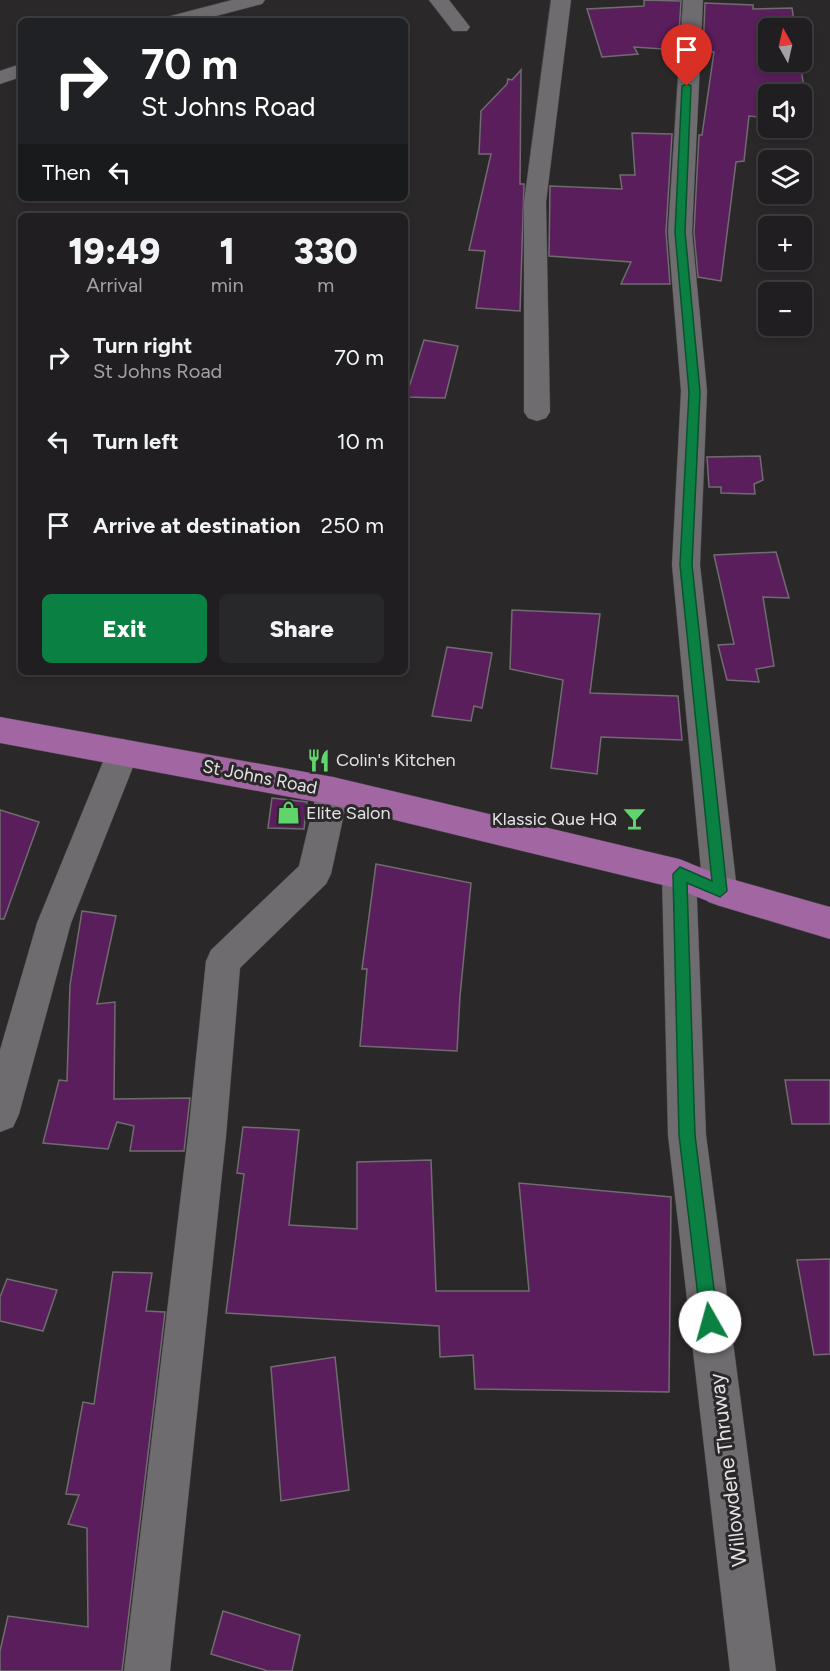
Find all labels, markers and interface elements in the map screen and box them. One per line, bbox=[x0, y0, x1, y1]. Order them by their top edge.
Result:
north arrow bbox=[758, 18, 812, 72]
map controls bbox=[758, 18, 812, 336]
pin bbox=[661, 24, 712, 86]
icon: arrive bbox=[670, 33, 703, 66]
text: 70 m bbox=[141, 39, 238, 90]
icon: right bbox=[42, 42, 120, 120]
button: sound bbox=[758, 84, 812, 138]
text: St Johns Road bbox=[141, 90, 316, 123]
button: layers bbox=[758, 150, 812, 204]
icon: left bbox=[103, 156, 136, 189]
text: Then bbox=[42, 159, 91, 186]
button: + bbox=[758, 216, 812, 270]
text: 19:49 bbox=[68, 230, 160, 273]
text: 1 bbox=[219, 230, 235, 273]
text: 330 bbox=[294, 230, 358, 273]
text: Arrival bbox=[86, 273, 143, 297]
text: min bbox=[211, 273, 244, 297]
text: m bbox=[317, 273, 334, 297]
button: − bbox=[758, 282, 812, 336]
text: Turn right bbox=[93, 332, 192, 359]
icon: right bbox=[42, 341, 75, 374]
text: 70 m bbox=[334, 344, 384, 371]
text: St Johns Road bbox=[93, 359, 222, 383]
icon: left bbox=[42, 425, 75, 458]
text: Turn left bbox=[93, 428, 179, 455]
text: 10 m bbox=[337, 428, 384, 455]
icon: arrive bbox=[42, 509, 75, 542]
text: Arrive at destination bbox=[93, 512, 301, 539]
text: 250 m bbox=[321, 512, 384, 539]
button: Exit bbox=[42, 594, 207, 663]
button: Share bbox=[219, 594, 384, 663]
restaurant icon: Colin's Kitchen bbox=[305, 747, 331, 773]
place label: Colin's Kitchen bbox=[336, 749, 456, 771]
street label: St Johns Road bbox=[201, 755, 319, 799]
shop icon: Elite Salon bbox=[275, 800, 301, 826]
place label: Elite Salon bbox=[306, 802, 391, 824]
bar icon: Klassic Que HQ bbox=[622, 806, 648, 832]
place label: Klassic Que HQ bbox=[492, 808, 617, 830]
position arrow bbox=[678, 1290, 742, 1354]
street label: Willowdene Thruway bbox=[703, 1372, 752, 1568]

